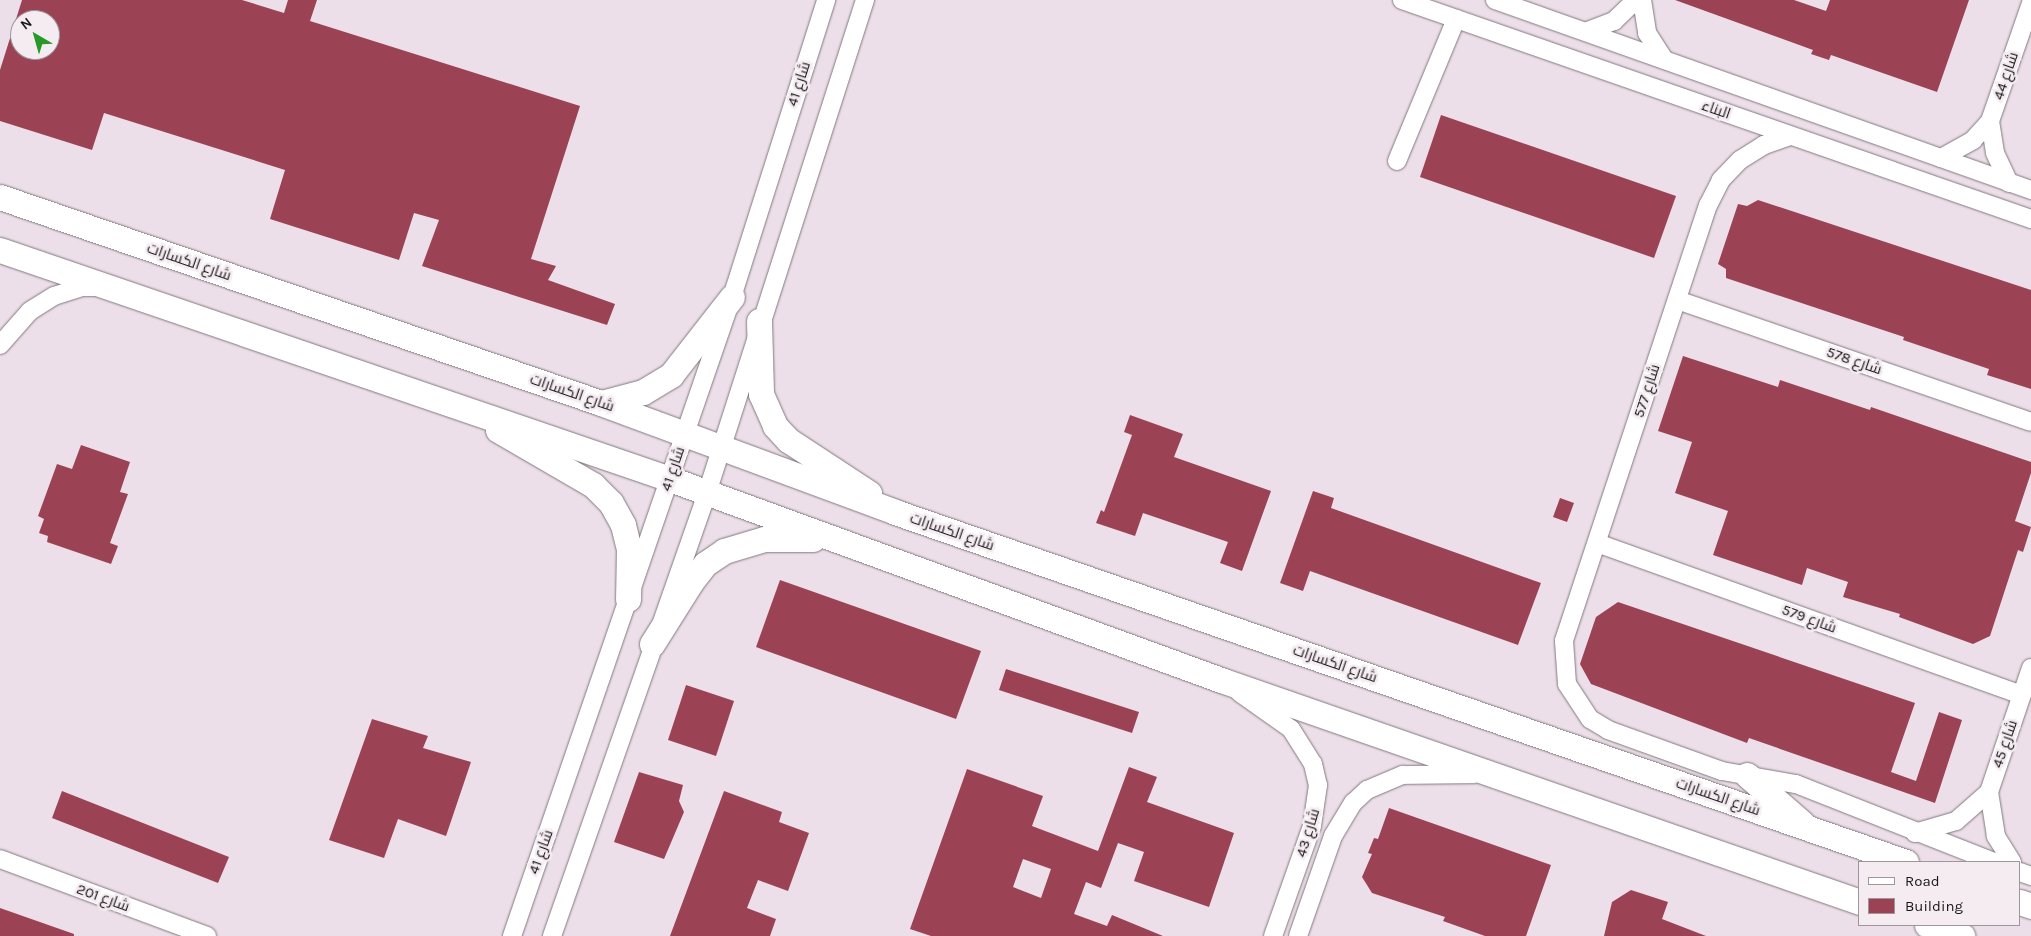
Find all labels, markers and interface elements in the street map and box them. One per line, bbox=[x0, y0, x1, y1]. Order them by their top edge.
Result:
north arrow bbox=[10, 10, 60, 60]
text: N bbox=[17, 14, 35, 33]
street label: شارع 44 bbox=[1989, 50, 2023, 102]
street label: شارع 41 bbox=[783, 59, 815, 109]
street label: البناء bbox=[1699, 97, 1733, 123]
street label: شارع الكسارات bbox=[145, 239, 233, 285]
street label: شارع 578 bbox=[1824, 343, 1884, 379]
street label: شارع 577 bbox=[1630, 362, 1664, 420]
street label: شارع الكسارات bbox=[528, 370, 616, 416]
street label: شارع 41 bbox=[657, 444, 689, 494]
street label: شارع الكسارات bbox=[908, 509, 996, 555]
street label: شارع 579 bbox=[1779, 601, 1839, 637]
street label: شارع الكسارات bbox=[1291, 641, 1379, 687]
street label: شارع 45 bbox=[1988, 718, 2022, 770]
street label: شارع الكسارات bbox=[1674, 774, 1762, 820]
street label: شارع 43 bbox=[1292, 807, 1324, 859]
street label: شارع 41 bbox=[525, 827, 557, 877]
legend bbox=[1858, 861, 2021, 926]
text: Road bbox=[1905, 872, 1940, 890]
street label: شارع 201 bbox=[74, 880, 132, 916]
text: Building bbox=[1905, 897, 1963, 915]

